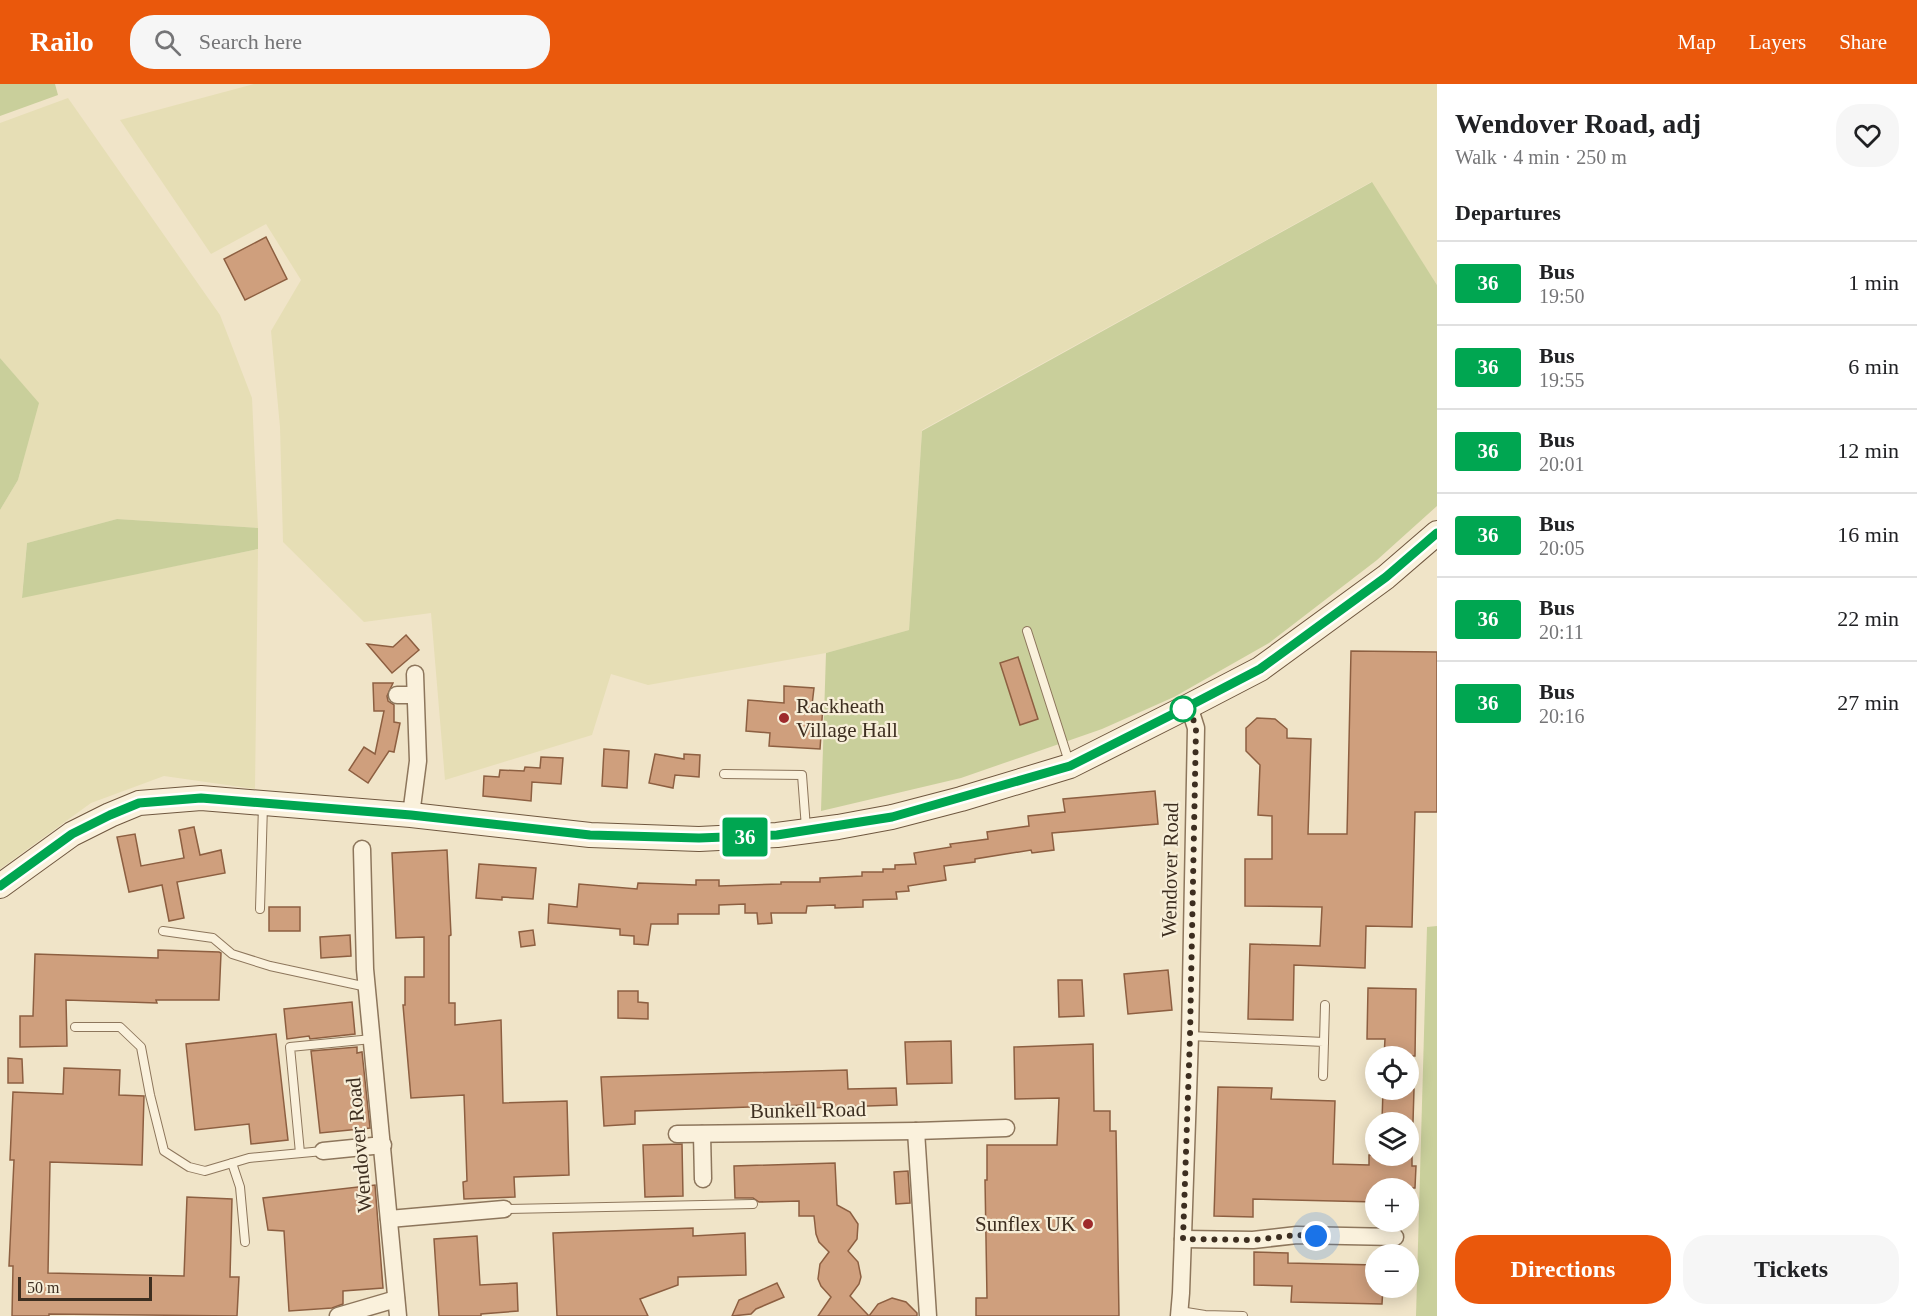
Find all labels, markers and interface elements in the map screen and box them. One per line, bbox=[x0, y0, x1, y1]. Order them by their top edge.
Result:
search box bbox=[130, 15, 550, 69]
text: Railo bbox=[30, 26, 94, 57]
icon: search bbox=[151, 26, 184, 59]
text: Search here bbox=[199, 29, 302, 54]
text: Map bbox=[1678, 30, 1716, 54]
text: Layers bbox=[1749, 30, 1806, 54]
text: Share bbox=[1839, 30, 1887, 54]
button: heart bbox=[1836, 104, 1899, 167]
text: Wendover Road, adj bbox=[1455, 108, 1701, 139]
text: Walk · 4 min · 250 m bbox=[1455, 146, 1627, 168]
text: Departures bbox=[1455, 200, 1561, 225]
text: Bus bbox=[1539, 259, 1574, 284]
text: 1 min bbox=[1848, 270, 1899, 295]
text: 36 bbox=[1478, 271, 1499, 295]
text: 19:50 bbox=[1539, 285, 1585, 307]
text: Bus bbox=[1539, 343, 1574, 368]
text: 6 min bbox=[1848, 354, 1899, 379]
text: 36 bbox=[1478, 355, 1499, 379]
text: 19:55 bbox=[1539, 369, 1585, 391]
text: Bus bbox=[1539, 427, 1574, 452]
text: 12 min bbox=[1837, 438, 1899, 463]
text: 36 bbox=[1478, 439, 1499, 463]
text: 20:01 bbox=[1539, 453, 1585, 475]
text: Bus bbox=[1539, 511, 1574, 536]
text: 16 min bbox=[1837, 522, 1899, 547]
text: 36 bbox=[1478, 523, 1499, 547]
text: 20:05 bbox=[1539, 537, 1585, 559]
text: Bus bbox=[1539, 595, 1574, 620]
text: 22 min bbox=[1837, 606, 1899, 631]
text: 36 bbox=[1478, 607, 1499, 631]
text: 20:11 bbox=[1539, 621, 1584, 643]
text: Bus bbox=[1539, 679, 1574, 704]
text: 27 min bbox=[1837, 690, 1899, 715]
text: 36 bbox=[1478, 691, 1499, 715]
place label: Rackheath Village Hall bbox=[796, 694, 898, 742]
unlabelled marker bbox=[1170, 696, 1196, 722]
text: 20:16 bbox=[1539, 705, 1585, 727]
marker: Rackheath Village Hall bbox=[777, 711, 791, 725]
street label: Wendover Road bbox=[1157, 802, 1183, 938]
line badge: 36 bbox=[718, 818, 772, 856]
text: 36 bbox=[735, 825, 756, 849]
map controls bbox=[1365, 1046, 1419, 1298]
button: locate bbox=[1365, 1046, 1419, 1100]
street label: Wendover Road bbox=[341, 1076, 377, 1213]
street label: Bunkell Road bbox=[750, 1097, 867, 1123]
button: layers bbox=[1365, 1112, 1419, 1166]
button: + bbox=[1365, 1178, 1419, 1232]
place label: Sunflex UK bbox=[975, 1212, 1076, 1236]
marker: Sunflex UK bbox=[1081, 1217, 1095, 1231]
your location bbox=[1301, 1221, 1331, 1251]
button: Directions bbox=[1455, 1235, 1671, 1304]
button: Tickets bbox=[1683, 1235, 1899, 1304]
button: − bbox=[1365, 1244, 1419, 1298]
scale bar bbox=[18, 1274, 152, 1302]
text: 50 m bbox=[27, 1279, 59, 1296]

